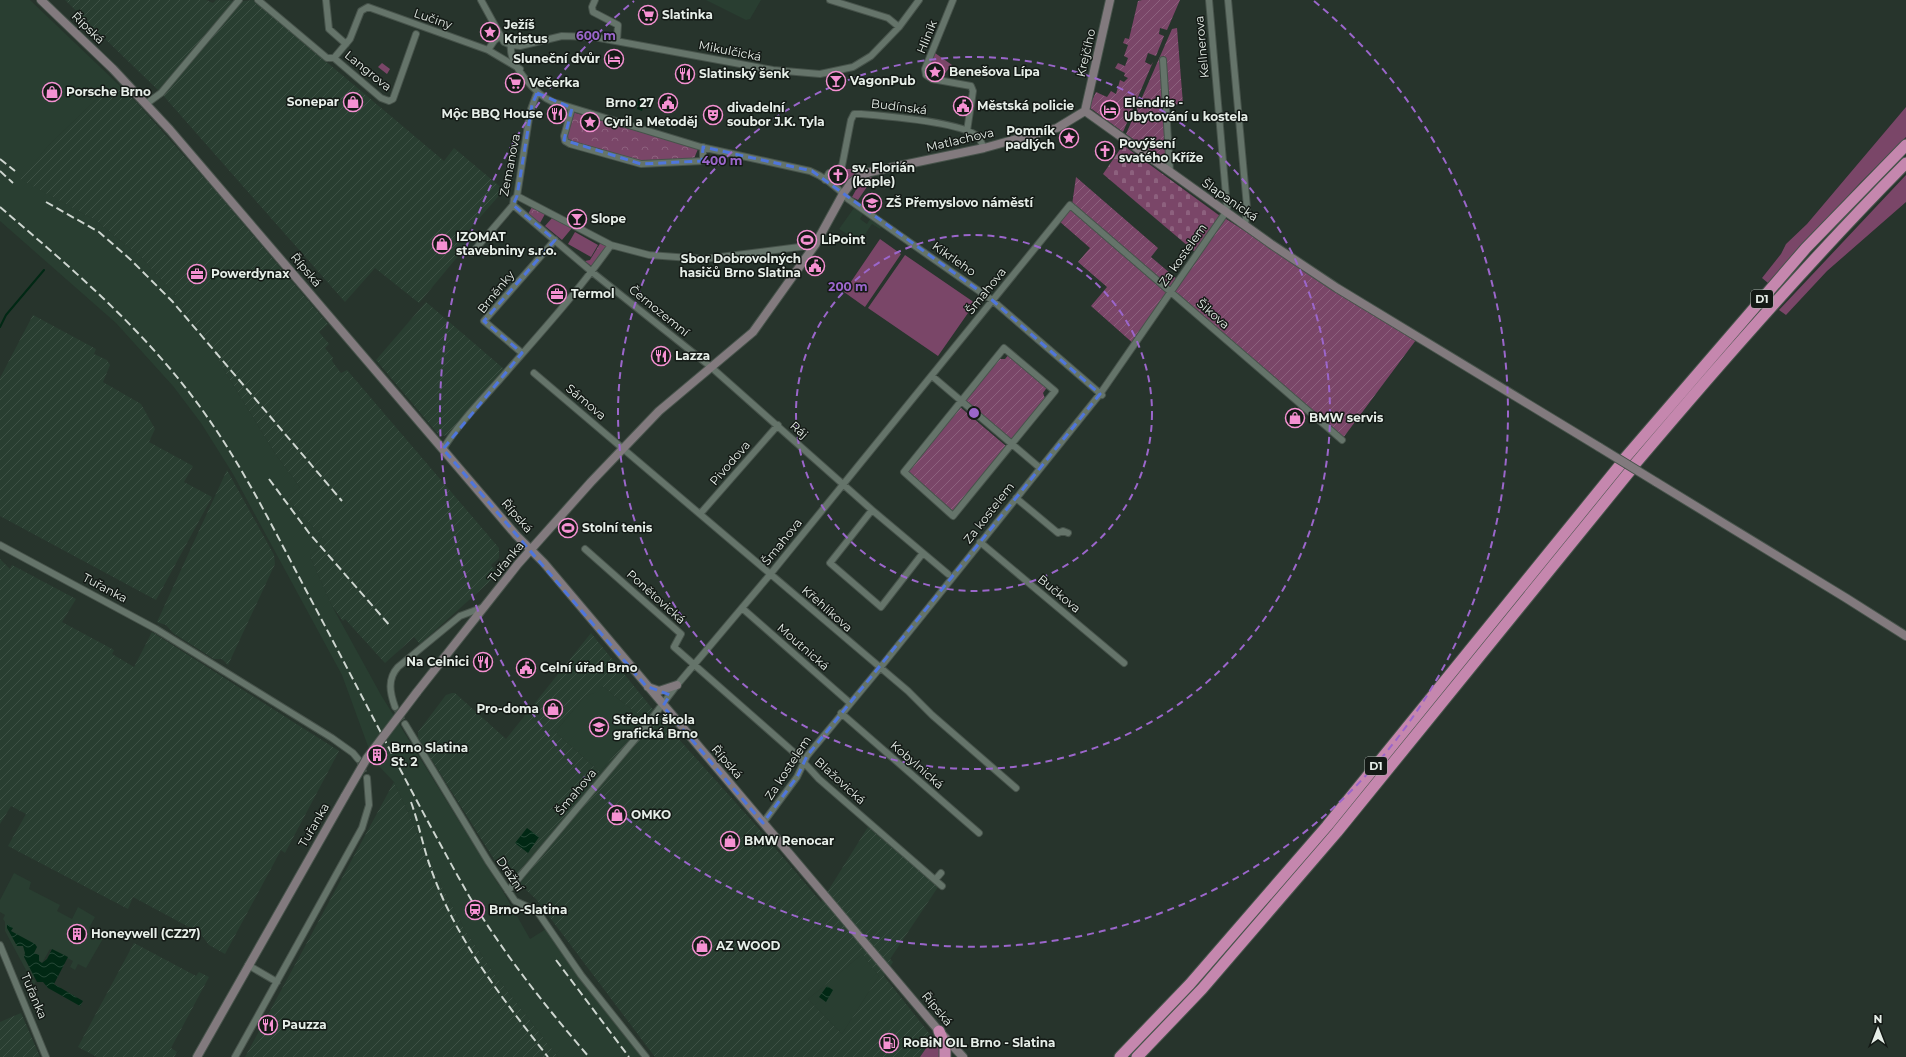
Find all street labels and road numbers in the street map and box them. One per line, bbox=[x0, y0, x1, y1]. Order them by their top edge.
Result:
street label: Lučiny bbox=[412, 5, 455, 32]
street label: Řípská bbox=[69, 8, 108, 47]
street label: Kellnerova bbox=[1191, 15, 1212, 79]
street label: Hliník bbox=[913, 17, 940, 56]
street label: Krejčího bbox=[1073, 27, 1098, 78]
street label: Mikulčická bbox=[697, 37, 763, 64]
street label: Langrova bbox=[342, 47, 395, 94]
street label: Budínská bbox=[870, 96, 928, 117]
street label: Matlachova bbox=[924, 124, 995, 155]
street label: Zemanova bbox=[496, 132, 523, 198]
street label: Šlapanická bbox=[1199, 175, 1261, 224]
street label: Za kostelem bbox=[1155, 220, 1210, 289]
street label: Kikrleho bbox=[930, 238, 979, 279]
street label: Řípská bbox=[288, 250, 325, 290]
street label: Šmahova bbox=[962, 264, 1009, 317]
street label: Brněnky bbox=[474, 267, 518, 316]
street label: Černozemní bbox=[626, 282, 693, 340]
road number: D1 bbox=[1751, 290, 1773, 308]
street label: Šikova bbox=[1194, 295, 1233, 332]
street label: Sámova bbox=[563, 380, 609, 423]
street label: Ráj bbox=[787, 418, 811, 442]
street label: Pivodova bbox=[706, 437, 753, 488]
street label: Za kostelem bbox=[960, 479, 1017, 546]
street label: Řípská bbox=[499, 496, 536, 536]
street label: Šmahova bbox=[758, 515, 805, 568]
street label: Tuřanka bbox=[485, 538, 527, 585]
street label: Ponětovická bbox=[624, 566, 689, 627]
street label: Tuřanka bbox=[80, 570, 130, 606]
street label: Bučkova bbox=[1035, 571, 1084, 616]
street label: Křehlíkova bbox=[799, 582, 856, 635]
street label: Moutnická bbox=[774, 620, 832, 673]
street label: Za kostelem bbox=[761, 733, 814, 803]
street label: Kobylnická bbox=[888, 737, 947, 792]
street label: Řípská bbox=[709, 742, 746, 782]
street label: Blažovická bbox=[812, 754, 869, 807]
road number: D1 bbox=[1365, 757, 1387, 775]
street label: Šmahova bbox=[552, 765, 599, 818]
street label: Tuřanka bbox=[295, 800, 332, 849]
street label: Drážní bbox=[493, 853, 528, 895]
street label: Tuřanka bbox=[18, 971, 51, 1021]
street label: Řípská bbox=[919, 989, 956, 1029]

